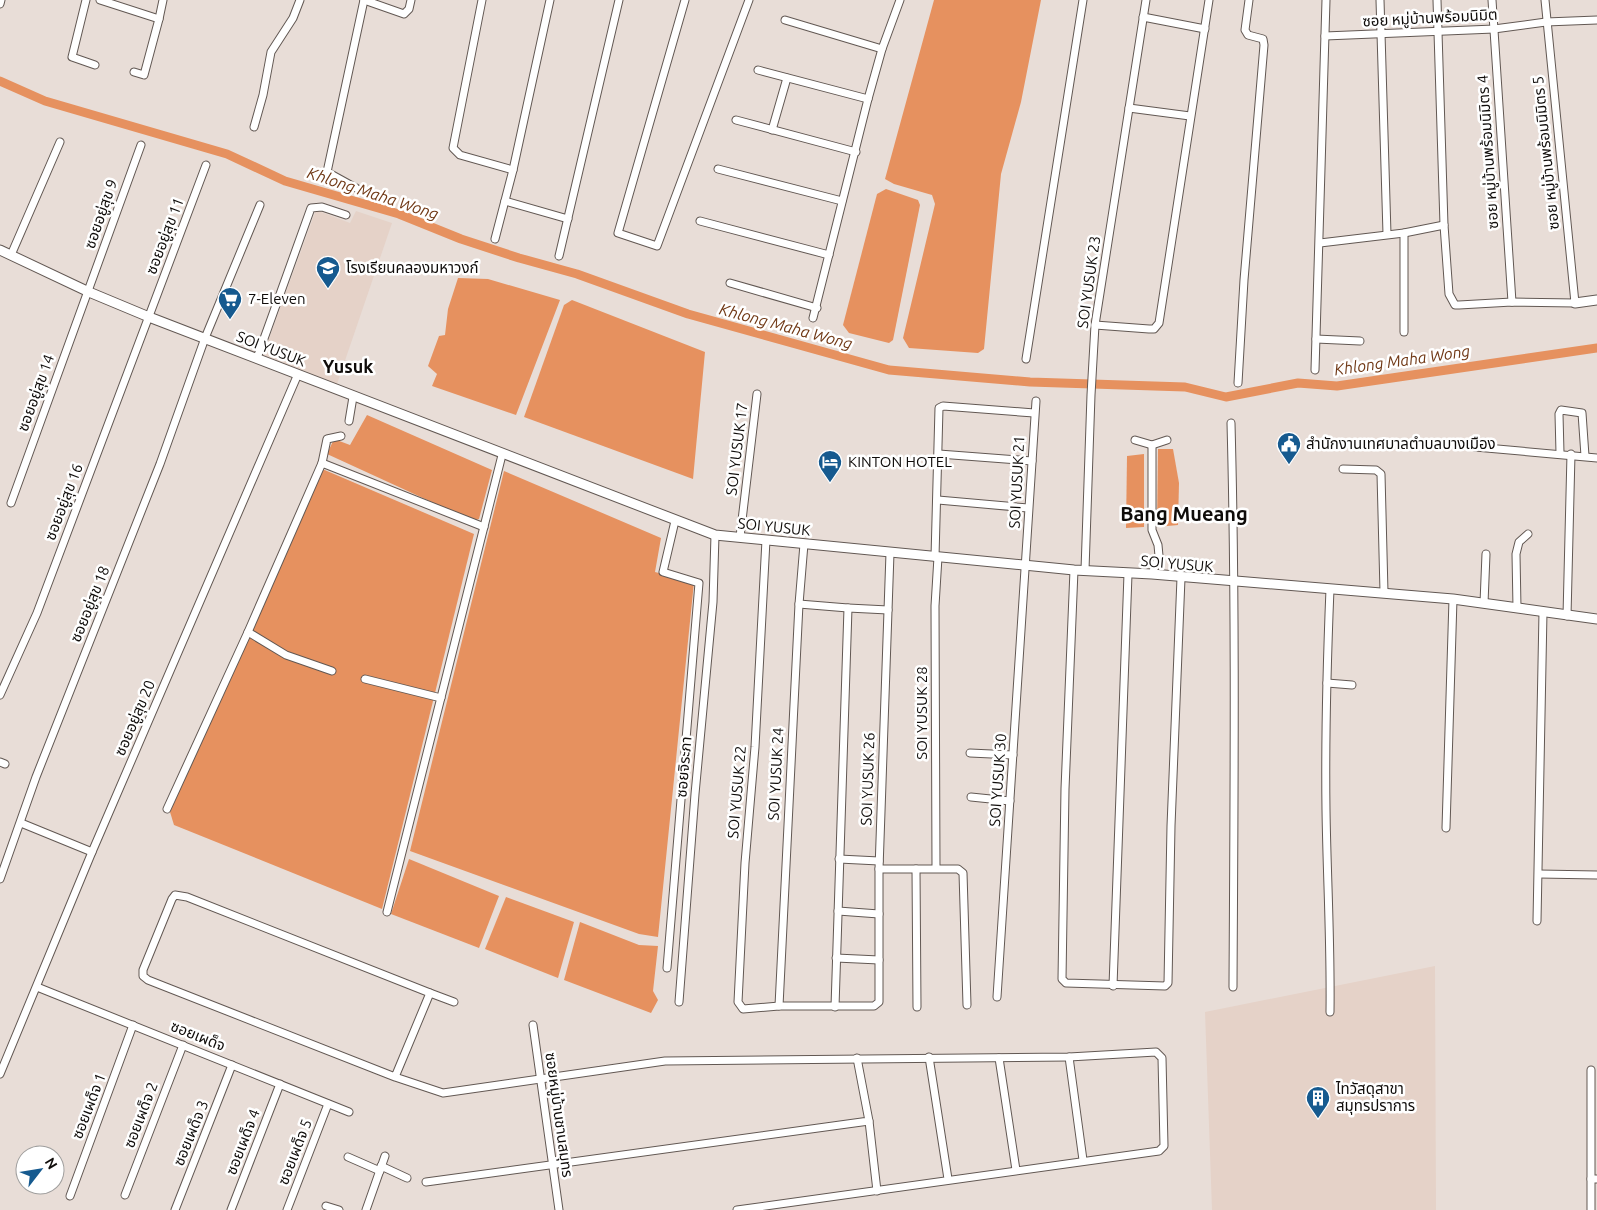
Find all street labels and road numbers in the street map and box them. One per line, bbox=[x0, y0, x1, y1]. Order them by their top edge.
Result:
street label: ซอย หมู่บ้านพร้อมนิมิต bbox=[1362, 5, 1498, 31]
street label: ซอย หมู่บ้านพร้อมนิมิตร 4 bbox=[1474, 74, 1502, 230]
street label: ซอย หมู่บ้านพร้อมนิมิตร 5 bbox=[1529, 75, 1563, 231]
street label: ซอยอยู่สุข 9 bbox=[81, 177, 121, 251]
street label: ซอยอยู่สุข 11 bbox=[142, 195, 188, 277]
street label: SOI YUSUK 23 bbox=[1074, 235, 1103, 329]
street label: SOI YUSUK bbox=[234, 328, 308, 370]
street label: ซอยอยู่สุข 14 bbox=[14, 352, 58, 434]
street label: SOI YUSUK 17 bbox=[722, 402, 751, 496]
street label: SOI YUSUK 21 bbox=[1006, 435, 1027, 529]
street label: ซอยอยู่สุข 16 bbox=[41, 461, 87, 543]
street label: SOI YUSUK bbox=[737, 514, 811, 539]
street label: SOI YUSUK bbox=[1140, 552, 1214, 575]
street label: ซอยอยู่สุข 18 bbox=[67, 563, 113, 645]
street label: SOI YUSUK 28 bbox=[913, 666, 930, 760]
street label: ซอยอยู่สุข 20 bbox=[111, 677, 159, 759]
street label: SOI YUSUK 24 bbox=[765, 727, 786, 821]
street label: SOI YUSUK 26 bbox=[857, 732, 878, 826]
street label: SOI YUSUK 30 bbox=[986, 733, 1009, 827]
street label: ซอยจิระภา bbox=[672, 736, 695, 798]
street label: SOI YUSUK 22 bbox=[724, 745, 749, 839]
street label: ซอยเผด็จ bbox=[168, 1017, 228, 1054]
street label: ซอยหมู่บ้านชานสมุทร bbox=[541, 1051, 577, 1179]
street label: ซอยเผด็จ 1 bbox=[68, 1071, 109, 1141]
street label: ซอยเผด็จ 2 bbox=[120, 1080, 161, 1150]
street label: ซอยเผด็จ 3 bbox=[170, 1098, 211, 1168]
street label: ซอยเผด็จ 4 bbox=[222, 1107, 263, 1177]
street label: ซอยเผด็จ 5 bbox=[274, 1117, 315, 1187]

